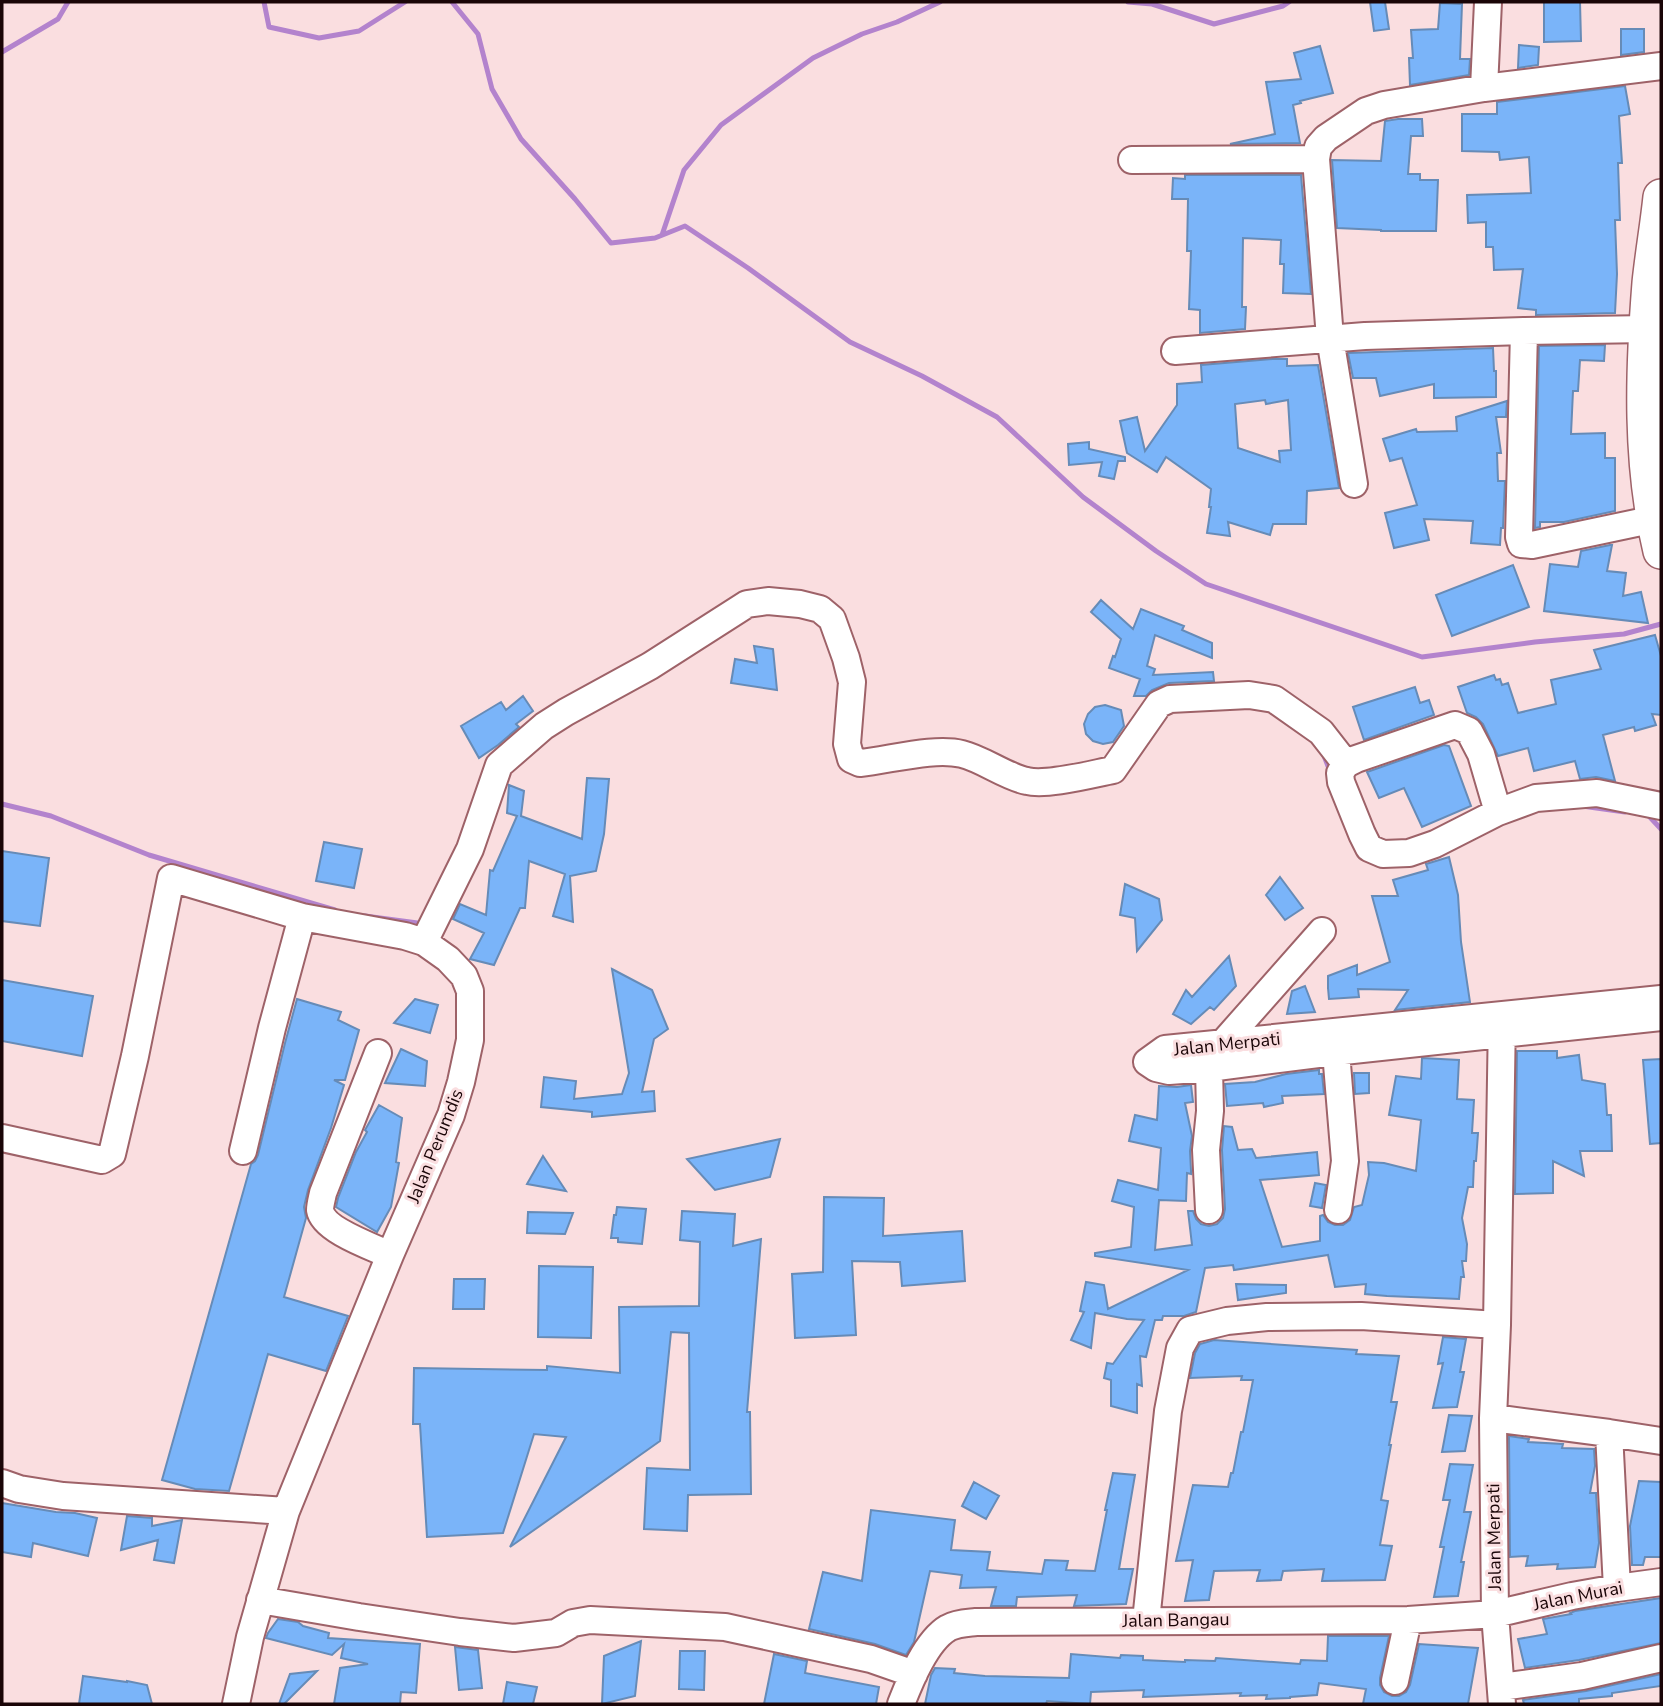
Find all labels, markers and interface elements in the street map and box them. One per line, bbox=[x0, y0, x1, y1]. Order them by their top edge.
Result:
street label: Jalan Merpati bbox=[1172, 1026, 1281, 1062]
street label: Jalan Perumdis bbox=[401, 1085, 469, 1207]
street label: Jalan Merpati bbox=[1481, 1483, 1507, 1592]
street label: Jalan Murai bbox=[1530, 1576, 1625, 1617]
street label: Jalan Bangau bbox=[1121, 1607, 1230, 1633]

